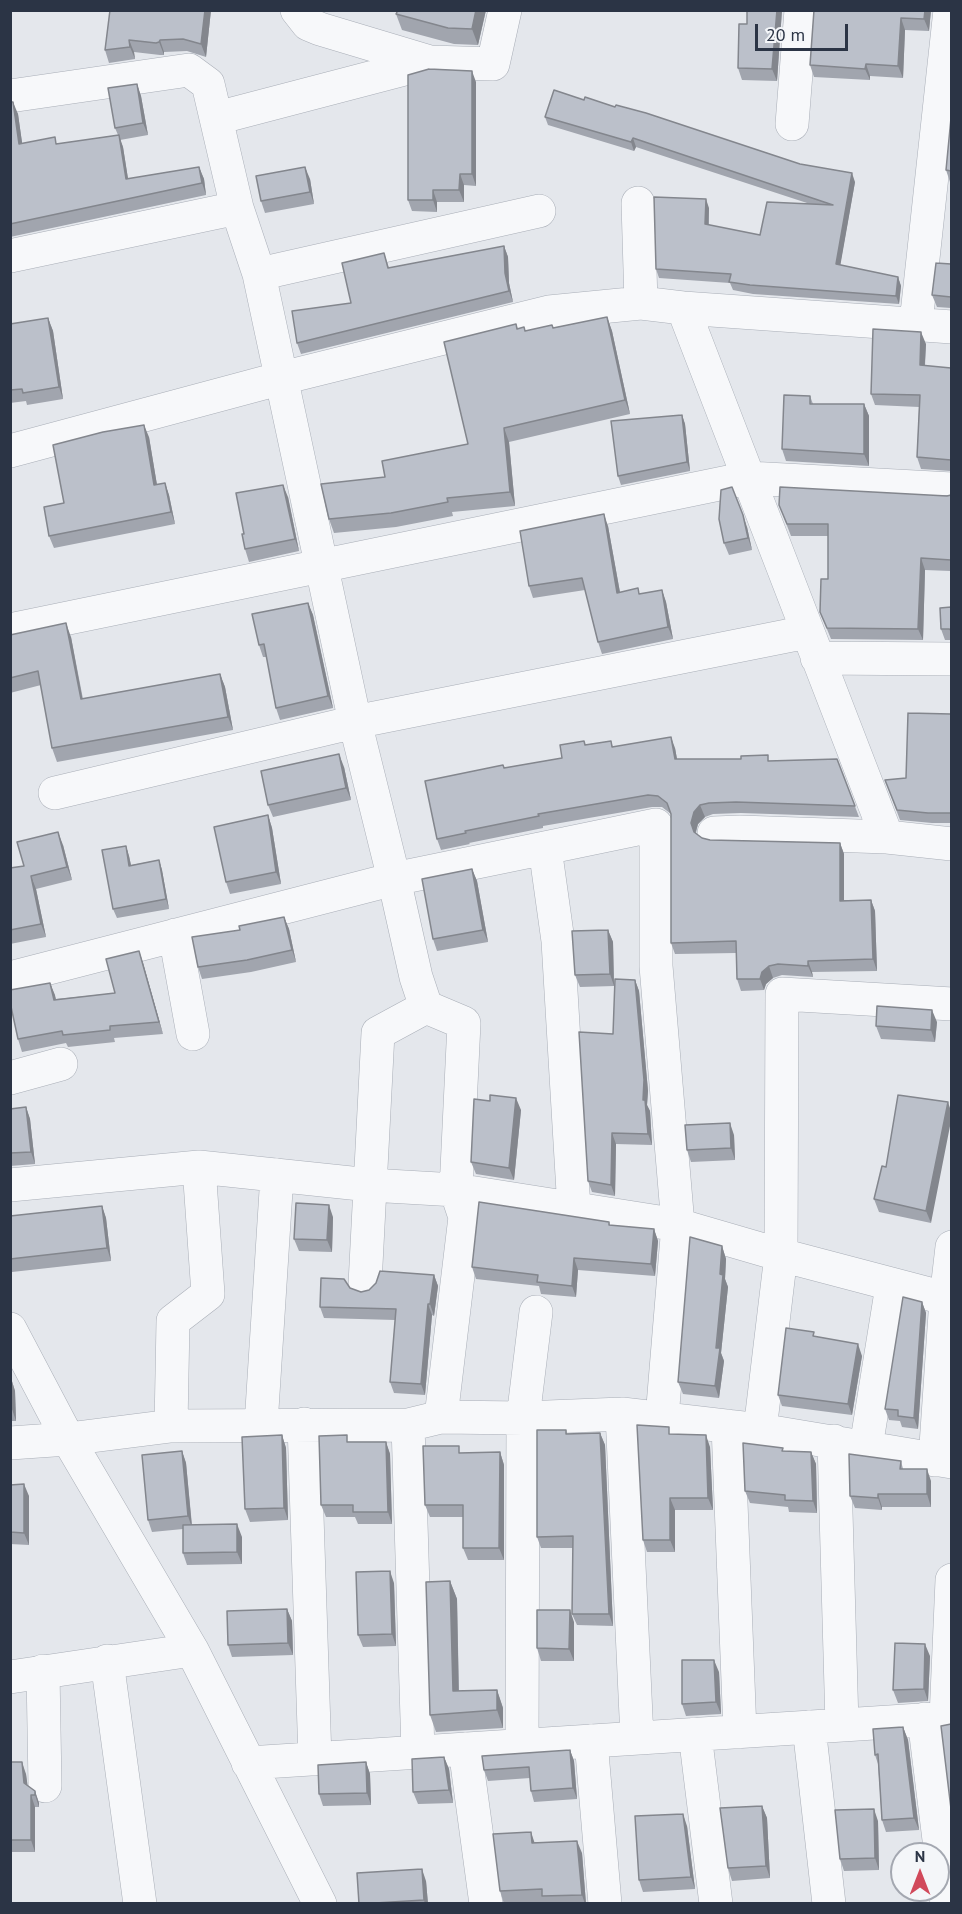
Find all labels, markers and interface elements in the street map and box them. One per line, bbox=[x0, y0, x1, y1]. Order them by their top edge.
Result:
scale bar bbox=[758, 12, 851, 50]
text: 20 m bbox=[766, 23, 805, 46]
north arrow bbox=[890, 1842, 950, 1902]
text: N bbox=[915, 1846, 925, 1866]

